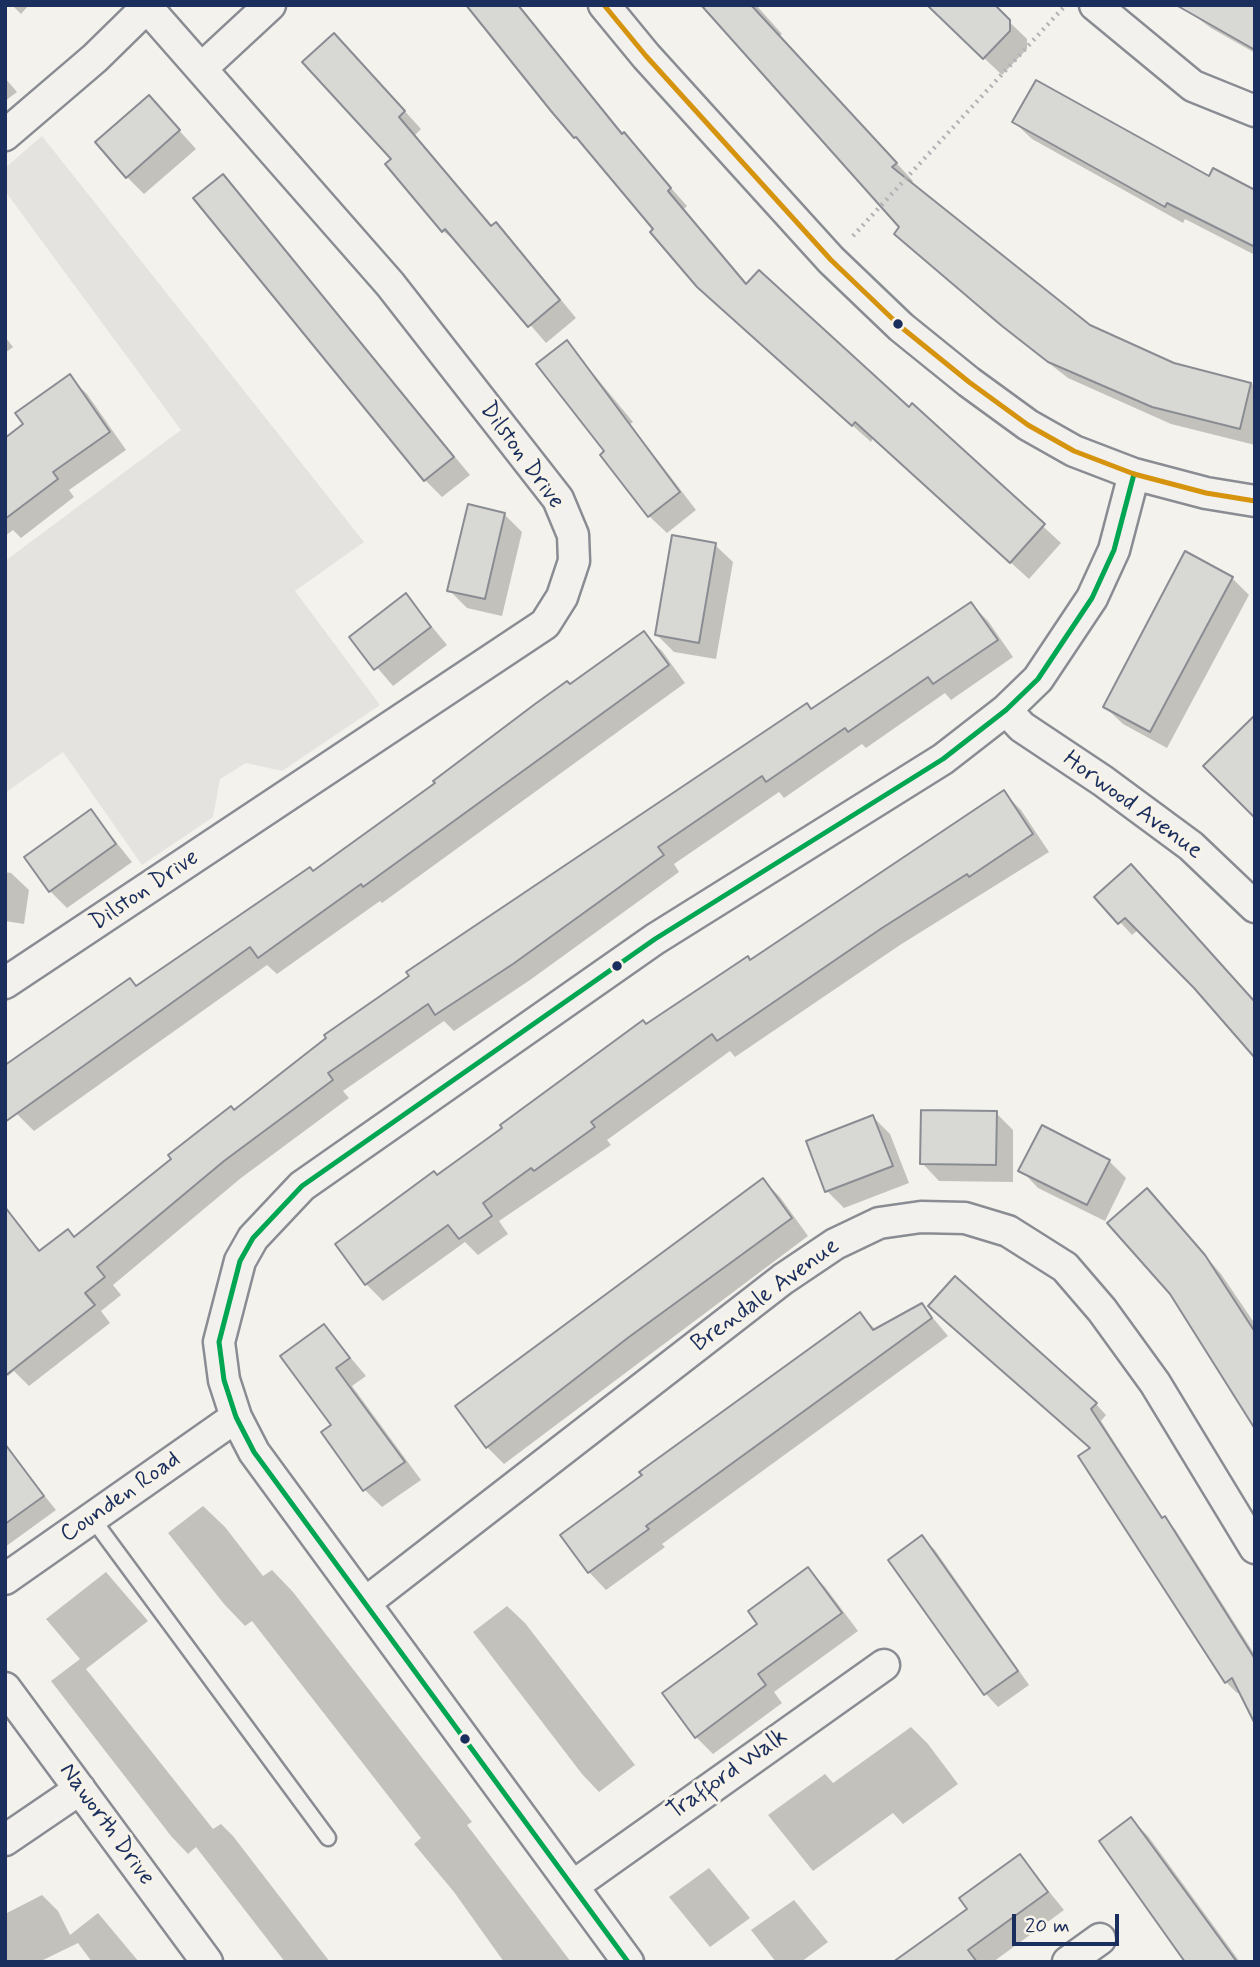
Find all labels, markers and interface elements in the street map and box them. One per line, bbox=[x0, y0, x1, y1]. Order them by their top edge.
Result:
unlabelled marker bbox=[891, 317, 905, 331]
street label: Dilston Drive bbox=[473, 397, 569, 515]
street label: Horwood Avenue bbox=[1056, 746, 1208, 866]
street label: Dilston Drive bbox=[85, 844, 205, 938]
unlabelled marker bbox=[610, 959, 624, 973]
street label: Brendale Avenue bbox=[686, 1233, 846, 1359]
street label: Counden Road bbox=[55, 1446, 187, 1550]
street label: Trafford Walk bbox=[662, 1723, 794, 1827]
unlabelled marker bbox=[458, 1732, 472, 1746]
street label: Naworth Drive bbox=[52, 1758, 160, 1892]
scale bar bbox=[1015, 1900, 1122, 1944]
text: 20 m bbox=[1025, 1912, 1070, 1940]

